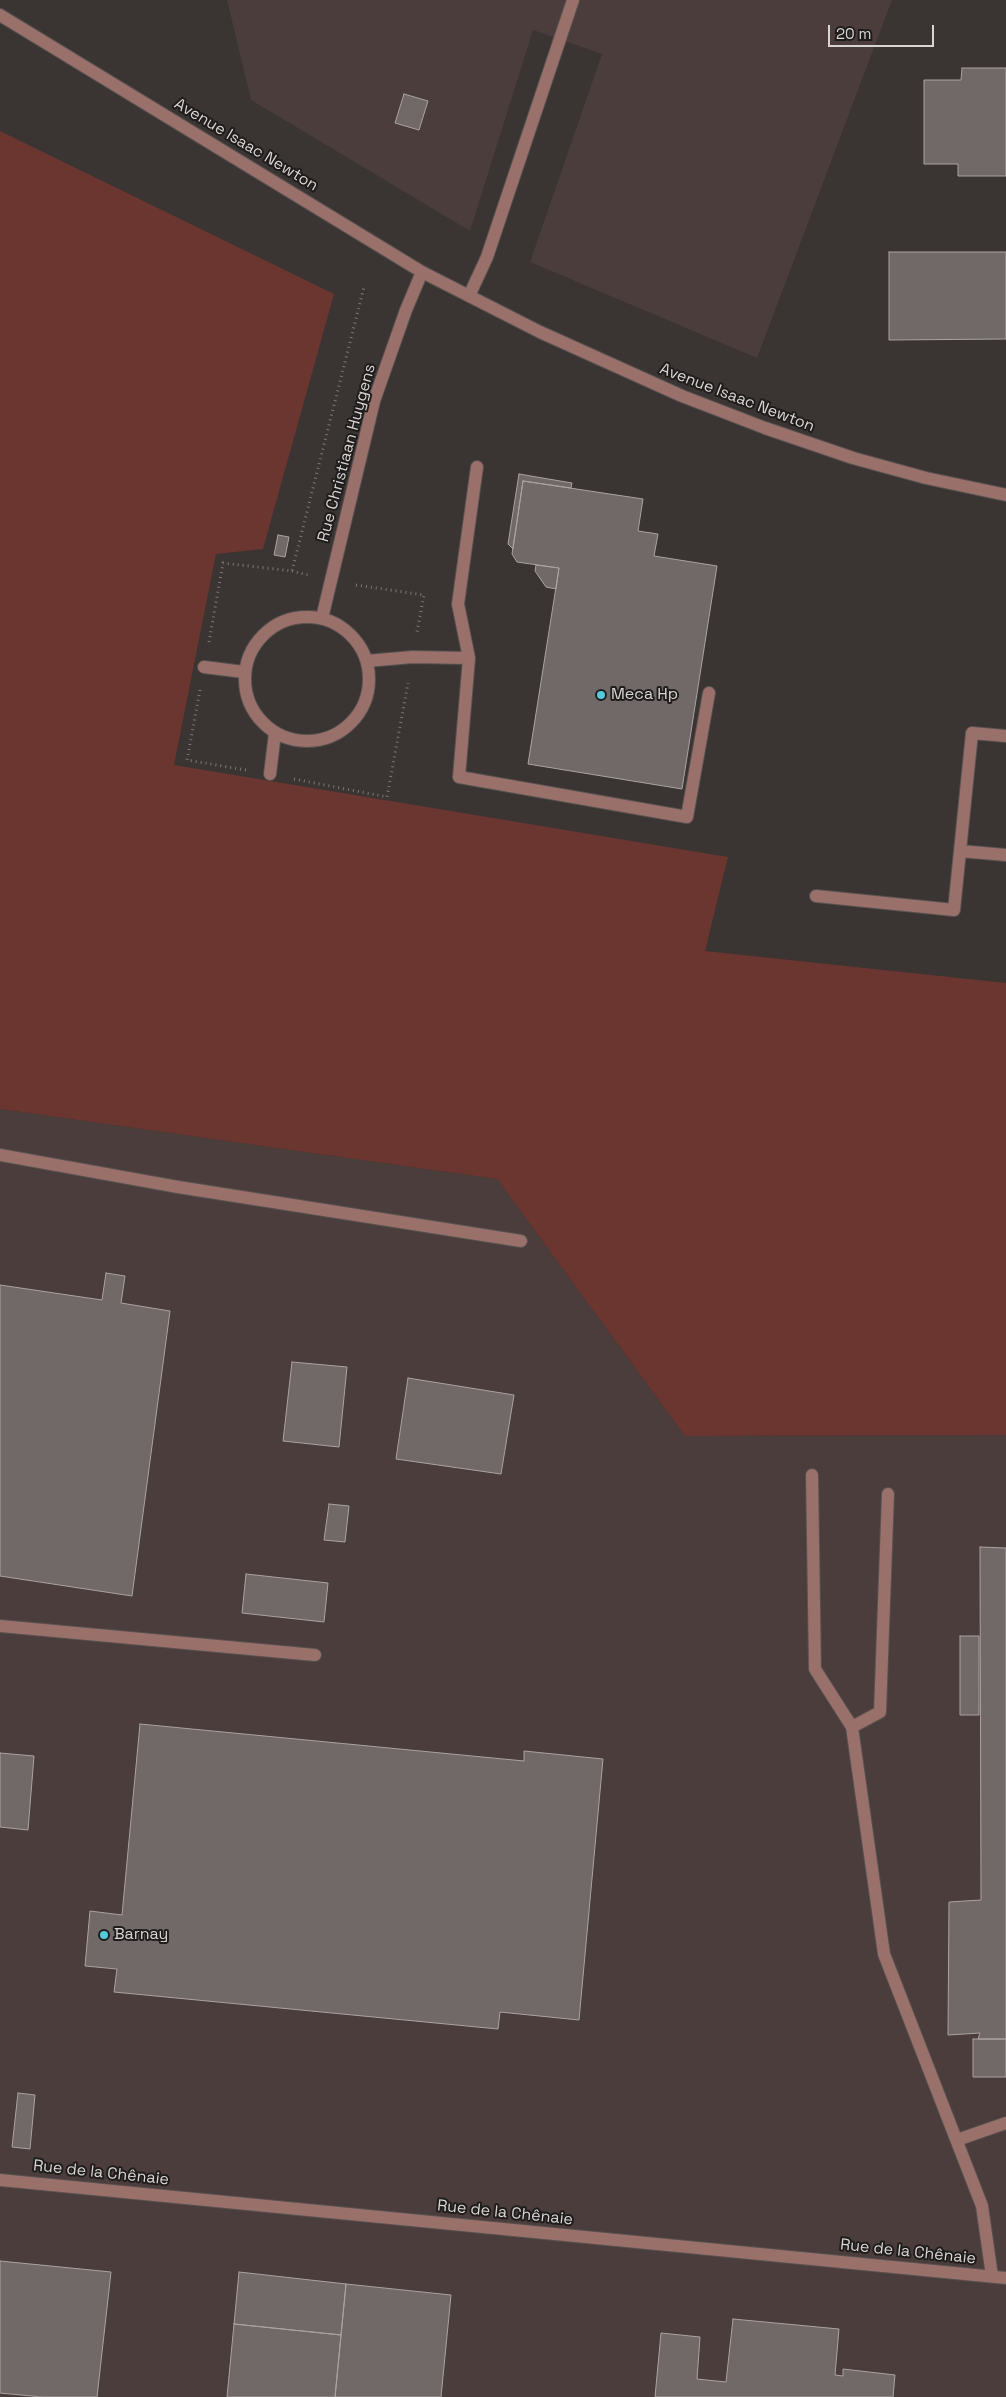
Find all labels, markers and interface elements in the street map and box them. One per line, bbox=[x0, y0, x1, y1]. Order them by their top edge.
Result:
scale bar bbox=[831, 15, 937, 47]
text: 20 m bbox=[836, 24, 871, 43]
street label: Avenue Isaac Newton bbox=[171, 94, 321, 196]
street label: Avenue Isaac Newton bbox=[657, 360, 817, 436]
street label: Rue Christiaan Huygens bbox=[314, 362, 380, 544]
place label: Meca Hp bbox=[611, 685, 678, 705]
marker: Meca Hp bbox=[595, 689, 607, 701]
place label: Barnay bbox=[114, 1925, 168, 1945]
marker: Barnay bbox=[98, 1929, 110, 1941]
street label: Rue de la Chênaie bbox=[32, 2156, 170, 2190]
street label: Rue de la Chênaie bbox=[436, 2196, 574, 2230]
street label: Rue de la Chênaie bbox=[839, 2235, 977, 2269]

